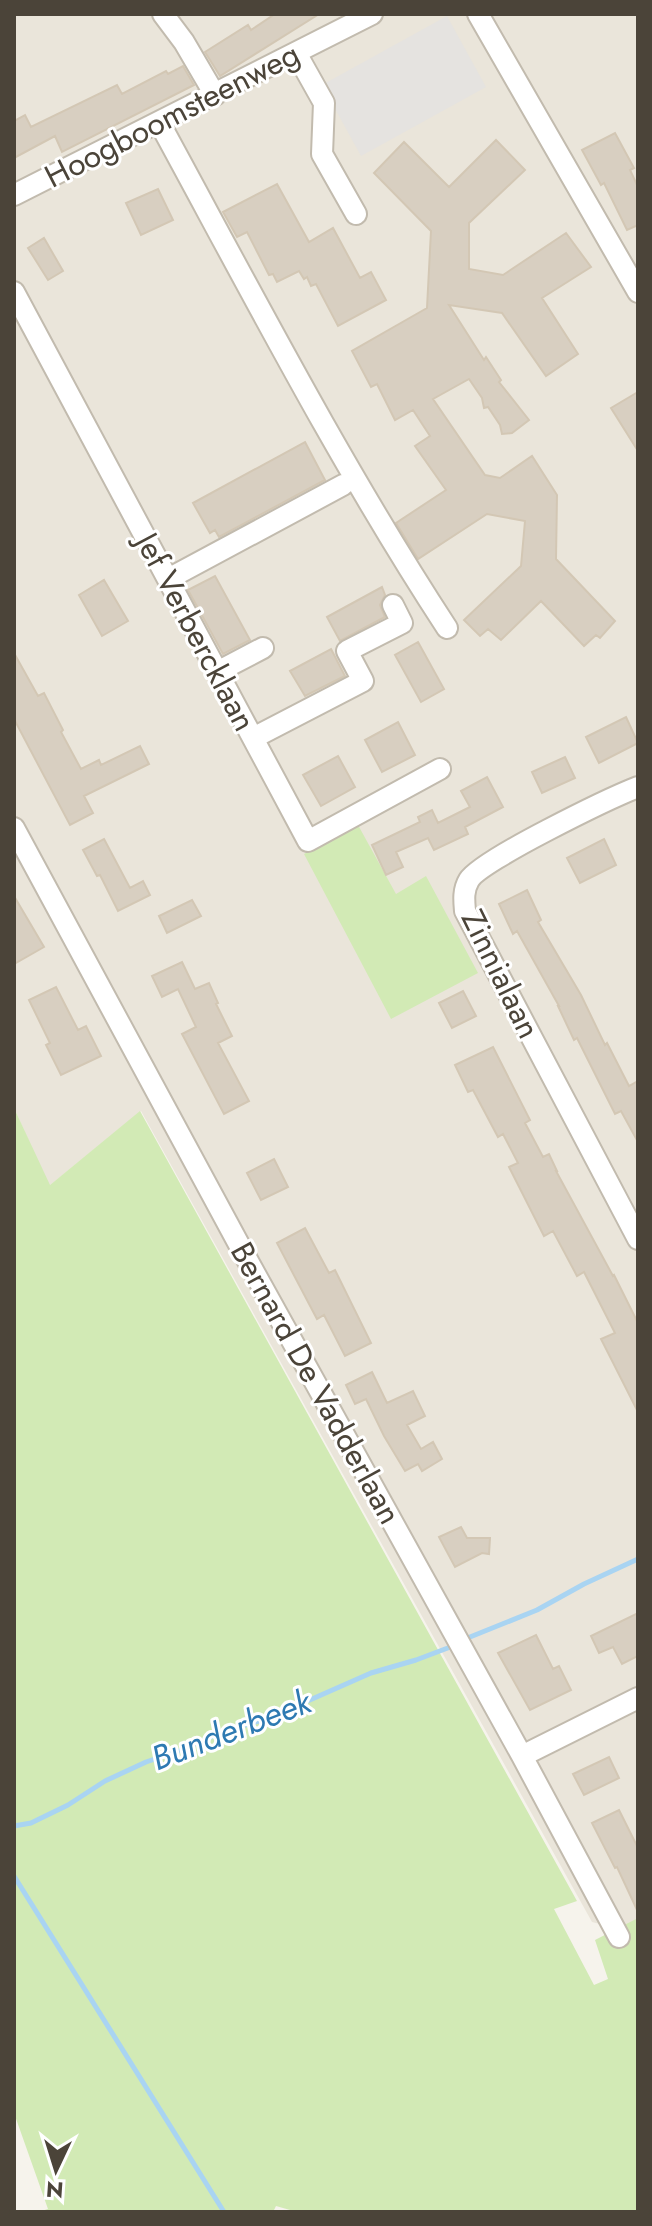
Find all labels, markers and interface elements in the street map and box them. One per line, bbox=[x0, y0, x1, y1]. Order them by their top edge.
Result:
street label: Hoogboomsteenweg bbox=[37, 31, 307, 199]
street label: Jef Verbercklaan bbox=[123, 521, 268, 739]
street label: Zinnialaan bbox=[450, 902, 552, 1046]
street label: Bernard De Vadderlaan bbox=[219, 1234, 413, 1532]
water label: Bunderbeek bbox=[144, 1677, 319, 1783]
north arrow bbox=[16, 2130, 96, 2210]
text: N bbox=[45, 2173, 64, 2207]

